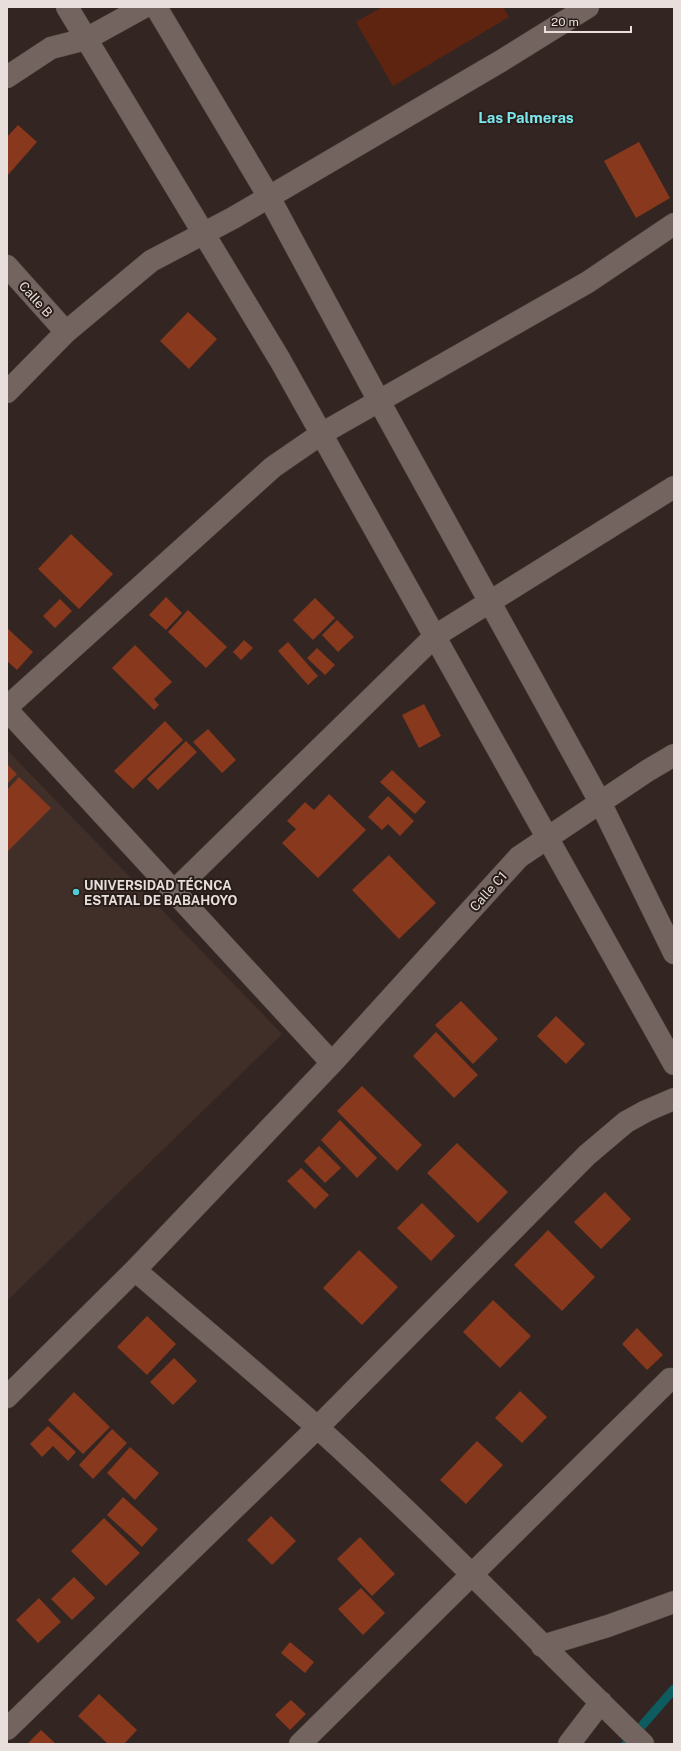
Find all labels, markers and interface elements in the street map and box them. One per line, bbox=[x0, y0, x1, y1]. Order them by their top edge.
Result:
scale bar bbox=[545, 8, 631, 34]
text: 20 m bbox=[551, 15, 579, 29]
district label: Las Palmeras bbox=[478, 109, 574, 126]
street label: Calle B bbox=[16, 279, 55, 320]
street label: Calle C1 bbox=[467, 868, 510, 914]
place label: UNIVERSIDAD TÉCNCA ESTATAL DE BABAHOYO bbox=[84, 877, 238, 908]
marker: UNIVERSIDAD TÉCNCA ESTATAL DE BABAHOYO bbox=[71, 887, 81, 897]

